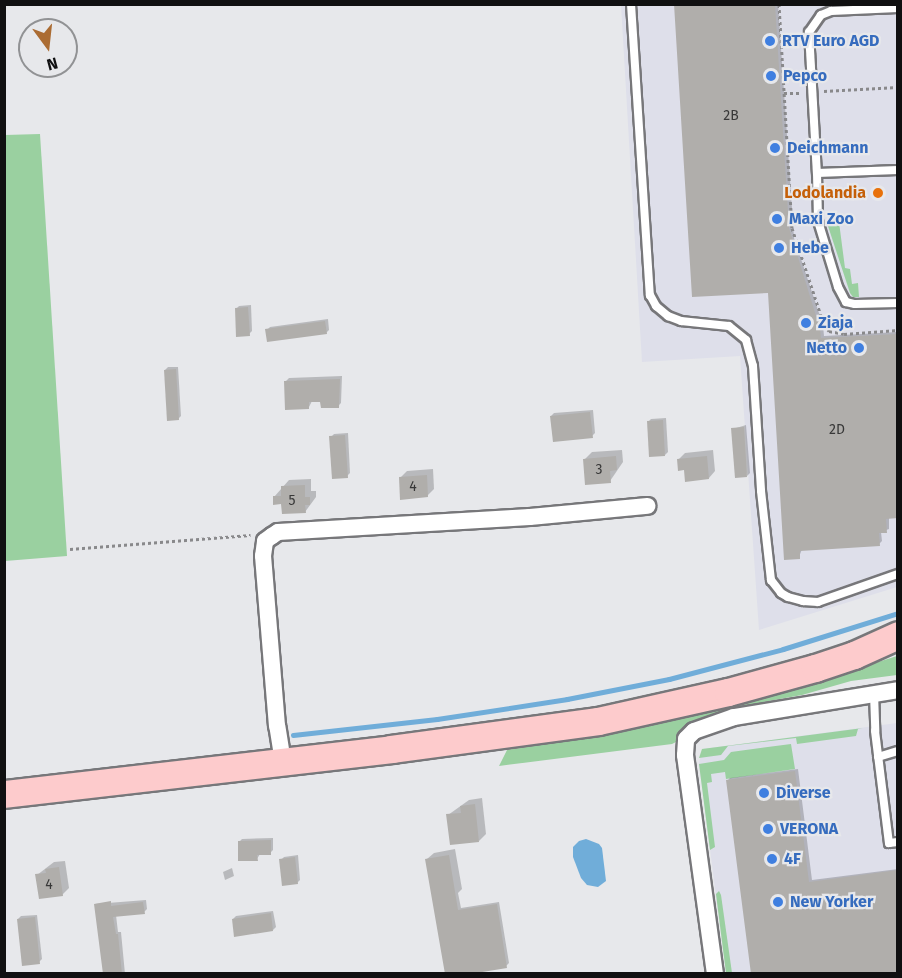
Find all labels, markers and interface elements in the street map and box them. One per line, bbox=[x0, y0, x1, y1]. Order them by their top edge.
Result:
north arrow bbox=[18, 18, 78, 78]
place label: RTV Euro AGD bbox=[782, 31, 880, 51]
marker: RTV Euro AGD bbox=[763, 34, 777, 48]
text: N bbox=[45, 53, 60, 74]
place label: Pepco bbox=[783, 66, 827, 86]
marker: Pepco bbox=[764, 69, 778, 83]
house number: 2B bbox=[723, 108, 739, 124]
place label: Deichmann bbox=[787, 138, 868, 158]
marker: Deichmann bbox=[768, 141, 782, 155]
place label: Lodolandia bbox=[784, 183, 866, 203]
marker: Lodolandia bbox=[871, 186, 885, 200]
place label: Maxi Zoo bbox=[789, 209, 854, 229]
marker: Maxi Zoo bbox=[770, 212, 784, 226]
place label: Hebe bbox=[791, 238, 829, 258]
marker: Hebe bbox=[772, 241, 786, 255]
place label: Ziaja bbox=[818, 313, 853, 333]
marker: Ziaja bbox=[799, 316, 813, 330]
place label: Netto bbox=[806, 338, 847, 358]
marker: Netto bbox=[852, 341, 866, 355]
house number: 2D bbox=[829, 422, 845, 438]
house number: 3 bbox=[596, 462, 602, 478]
house number: 4 bbox=[409, 479, 417, 495]
house number: 5 bbox=[288, 493, 296, 509]
place label: Diverse bbox=[776, 783, 831, 803]
marker: Diverse bbox=[757, 786, 771, 800]
place label: VERONA bbox=[780, 819, 838, 839]
marker: VERONA bbox=[761, 822, 775, 836]
place label: 4F bbox=[784, 849, 801, 869]
marker: 4F bbox=[765, 852, 779, 866]
house number: 4 bbox=[45, 877, 53, 893]
place label: New Yorker bbox=[790, 892, 873, 912]
marker: New Yorker bbox=[771, 895, 785, 909]

